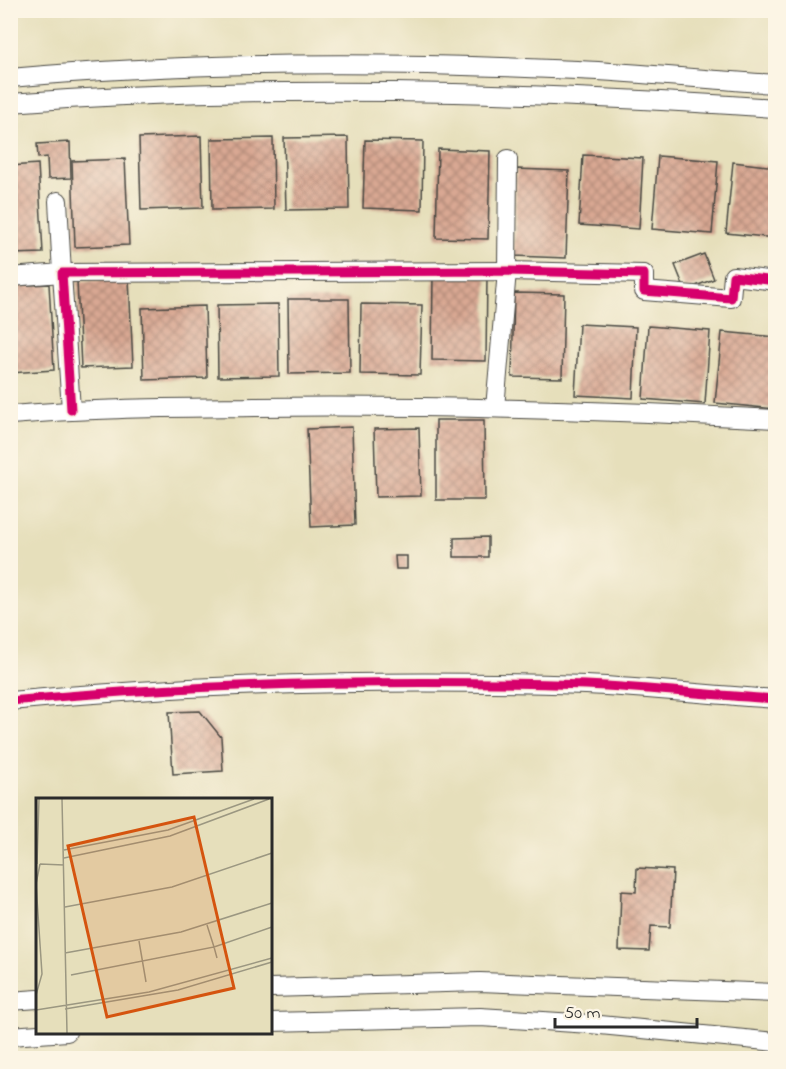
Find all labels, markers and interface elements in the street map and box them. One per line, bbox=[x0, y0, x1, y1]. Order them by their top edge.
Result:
inset map bbox=[36, 798, 272, 1033]
scale bar bbox=[555, 991, 698, 1029]
text: 50 m bbox=[564, 1001, 601, 1027]

